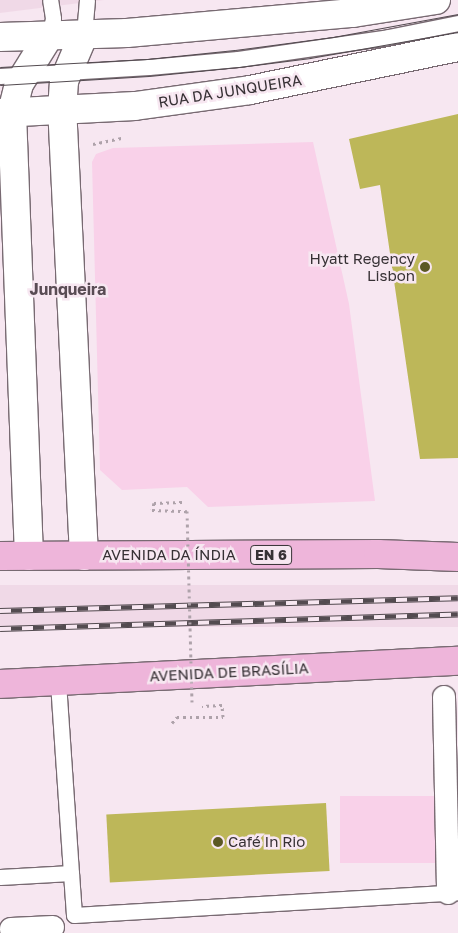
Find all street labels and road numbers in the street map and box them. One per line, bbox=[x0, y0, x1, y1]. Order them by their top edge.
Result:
street label: RUA DA JUNQUEIRA bbox=[157, 71, 303, 111]
road number: EN 6 bbox=[250, 544, 292, 566]
street label: AVENIDA DA ÍNDIA bbox=[102, 546, 236, 564]
street label: AVENIDA DE BRASÍLIA bbox=[149, 659, 309, 685]

